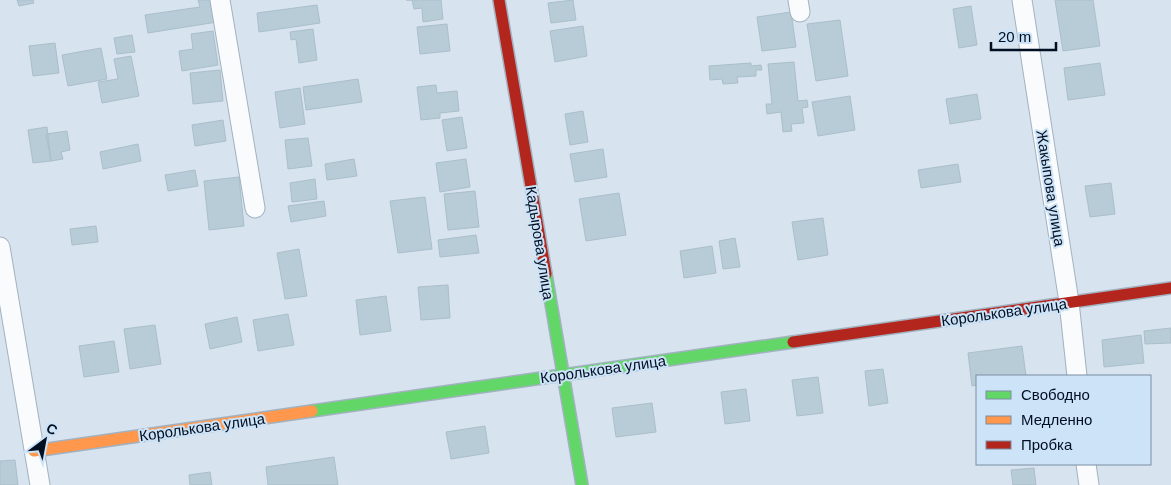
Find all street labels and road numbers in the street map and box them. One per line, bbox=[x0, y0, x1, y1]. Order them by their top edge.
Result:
street label: Жакыпова улица bbox=[1033, 129, 1069, 248]
street label: Кадырова улица bbox=[523, 185, 557, 302]
street label: Королькова улица bbox=[940, 295, 1069, 329]
street label: Королькова улица bbox=[539, 352, 668, 386]
street label: Королькова улица bbox=[138, 410, 267, 444]

